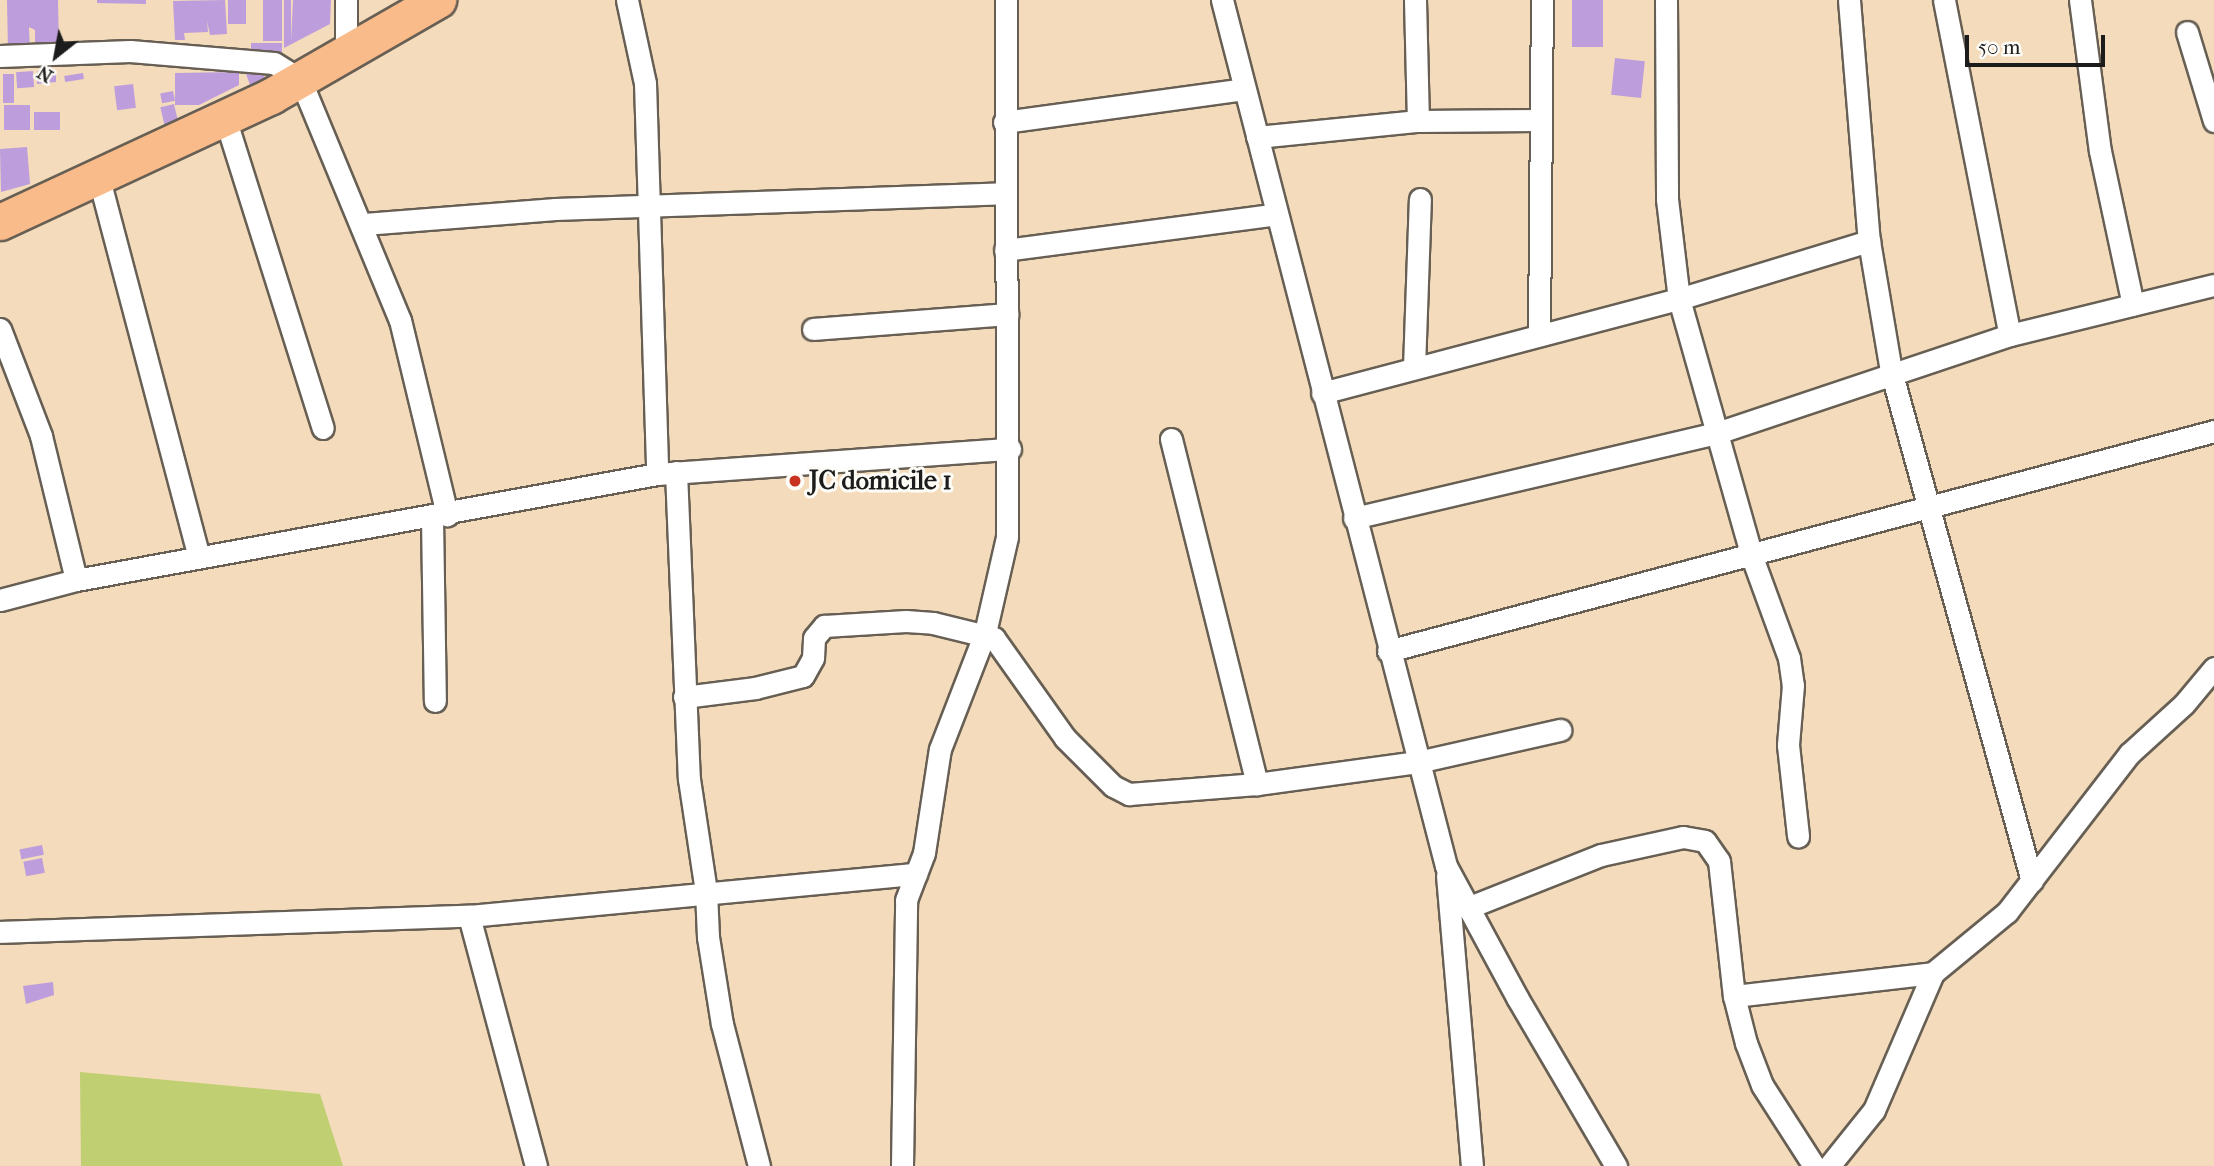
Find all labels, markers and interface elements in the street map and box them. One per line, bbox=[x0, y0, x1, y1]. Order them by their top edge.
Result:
north arrow bbox=[21, 21, 91, 91]
scale bar bbox=[1969, 21, 2109, 65]
text: 50 m bbox=[1978, 35, 2021, 59]
text: N bbox=[33, 61, 57, 87]
place label: JC domicile 1 bbox=[809, 465, 952, 497]
marker: JC domicile 1 bbox=[787, 473, 803, 489]

